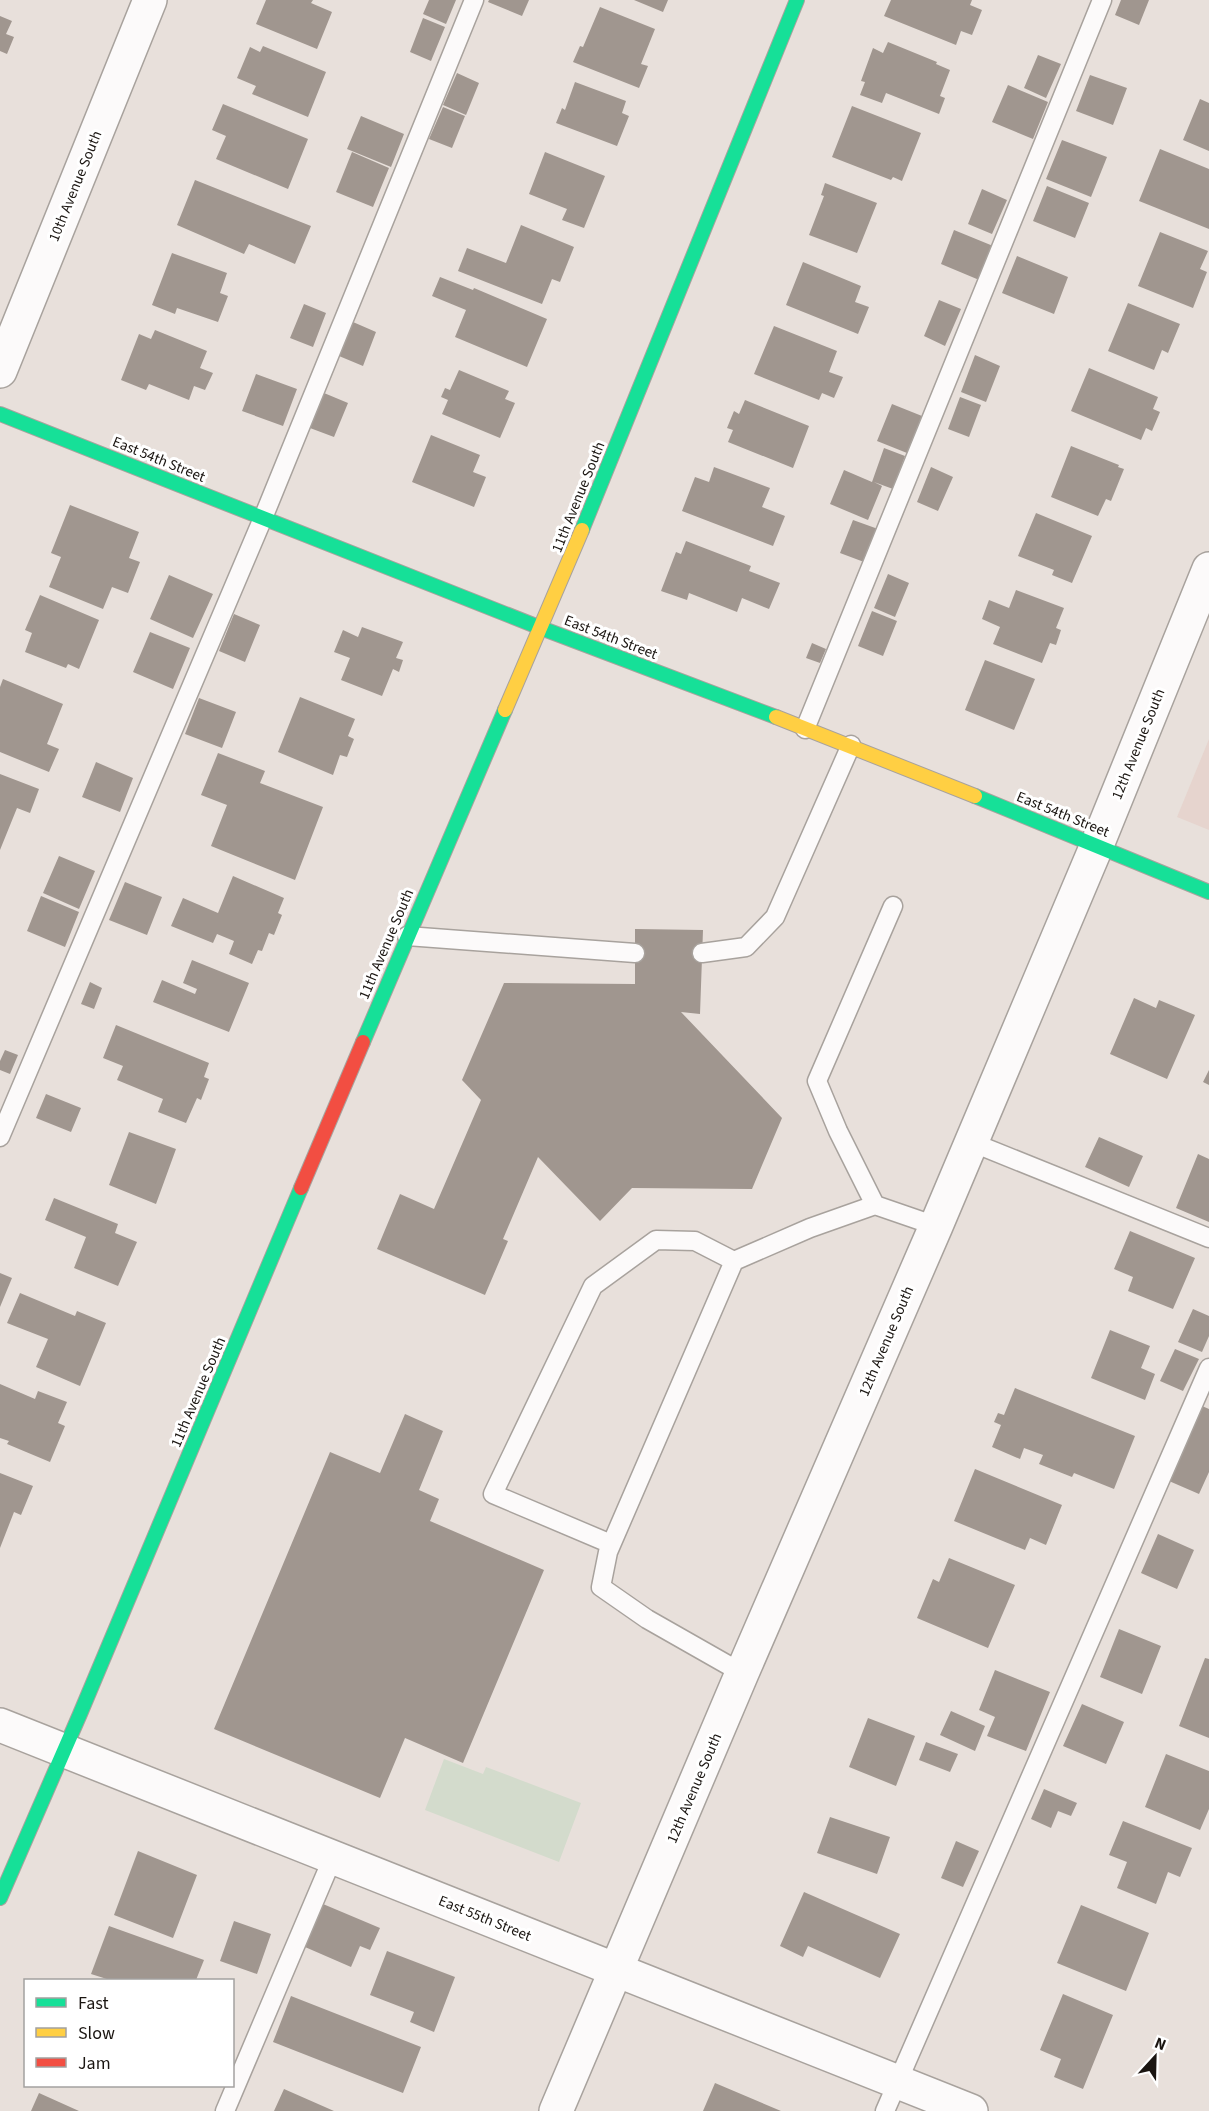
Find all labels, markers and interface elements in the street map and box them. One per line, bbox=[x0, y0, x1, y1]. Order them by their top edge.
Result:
street label: 10th Avenue South bbox=[44, 128, 107, 245]
street label: East 54th Street bbox=[109, 431, 208, 488]
street label: 11th Avenue South bbox=[547, 439, 610, 556]
street label: East 54th Street bbox=[561, 610, 660, 665]
street label: 12th Avenue South bbox=[1107, 686, 1170, 803]
street label: East 54th Street bbox=[1013, 786, 1112, 843]
street label: 11th Avenue South bbox=[354, 886, 419, 1003]
street label: 12th Avenue South bbox=[854, 1283, 919, 1400]
street label: 11th Avenue South bbox=[166, 1334, 231, 1451]
street label: 12th Avenue South bbox=[662, 1730, 727, 1847]
street label: East 55th Street bbox=[435, 1890, 534, 1947]
legend bbox=[24, 1979, 234, 2087]
text: Fast bbox=[78, 1991, 109, 2016]
text: Slow bbox=[78, 2021, 115, 2046]
north arrow bbox=[1125, 2027, 1185, 2087]
text: N bbox=[1151, 2032, 1169, 2056]
text: Jam bbox=[78, 2051, 111, 2076]

